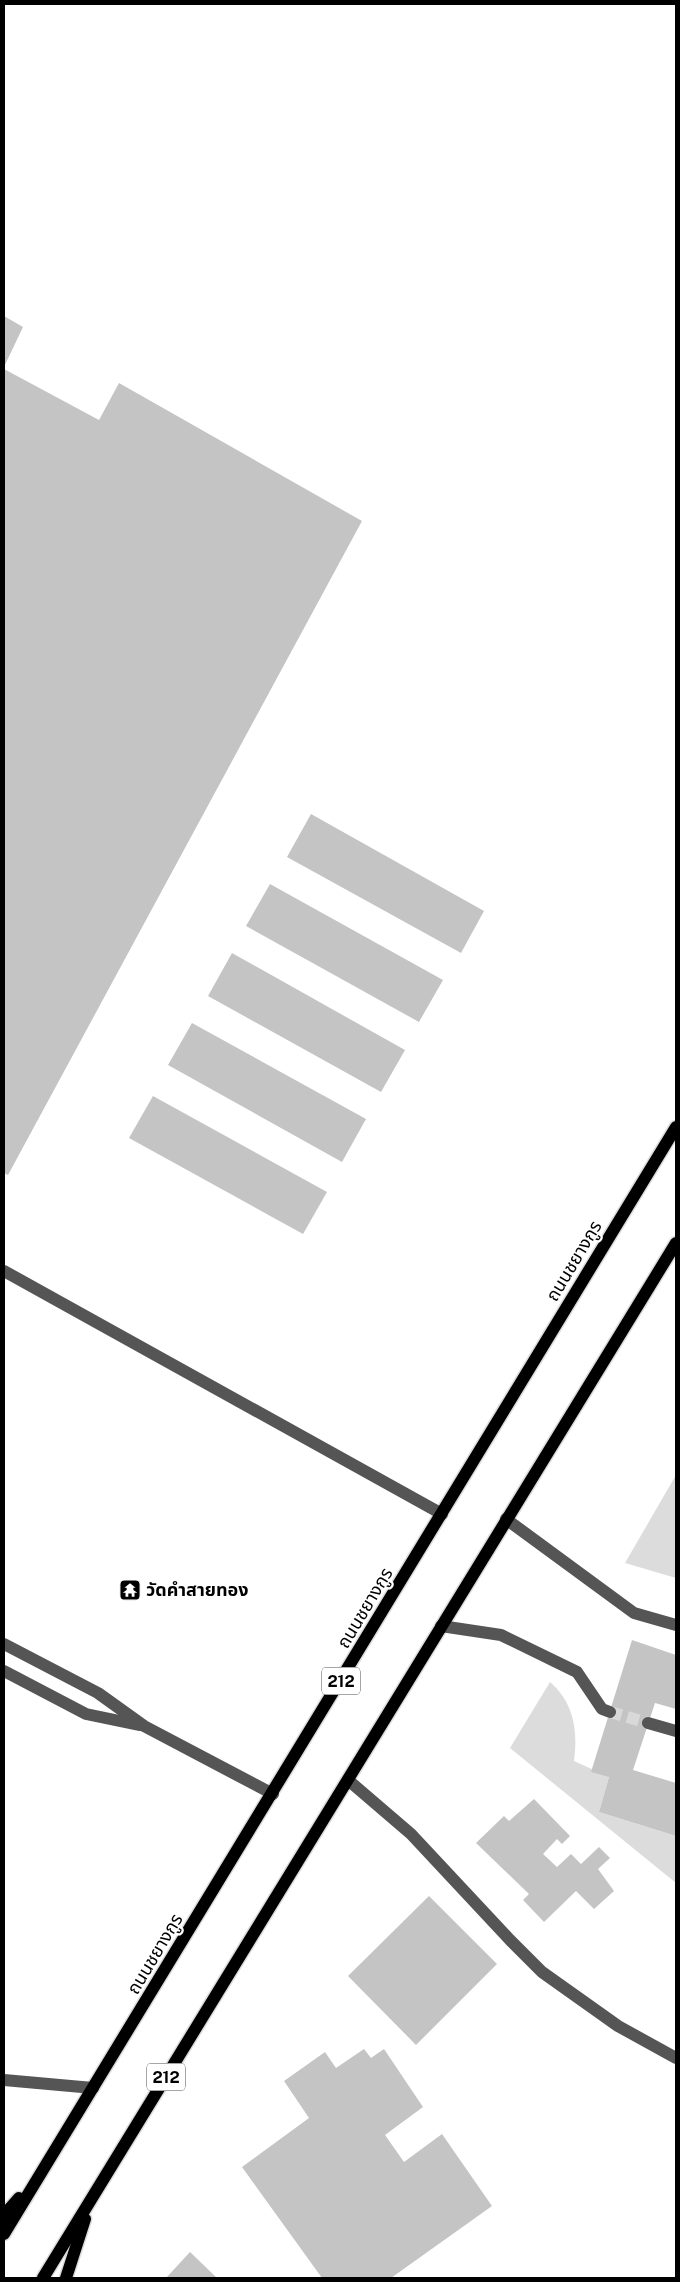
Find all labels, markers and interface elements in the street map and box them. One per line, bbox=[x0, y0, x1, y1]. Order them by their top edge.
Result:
street label: ถนนชยางกูร bbox=[541, 1217, 608, 1306]
street label: ถนนชยางกูร bbox=[332, 1564, 399, 1653]
temple icon: วัดคำสายทอง bbox=[118, 1578, 142, 1602]
place label: วัดคำสายทอง bbox=[146, 1579, 249, 1600]
road number: 212 bbox=[322, 1668, 360, 1694]
street label: ถนนชยางกูร bbox=[122, 1910, 189, 1999]
road number: 212 bbox=[147, 2064, 185, 2090]

